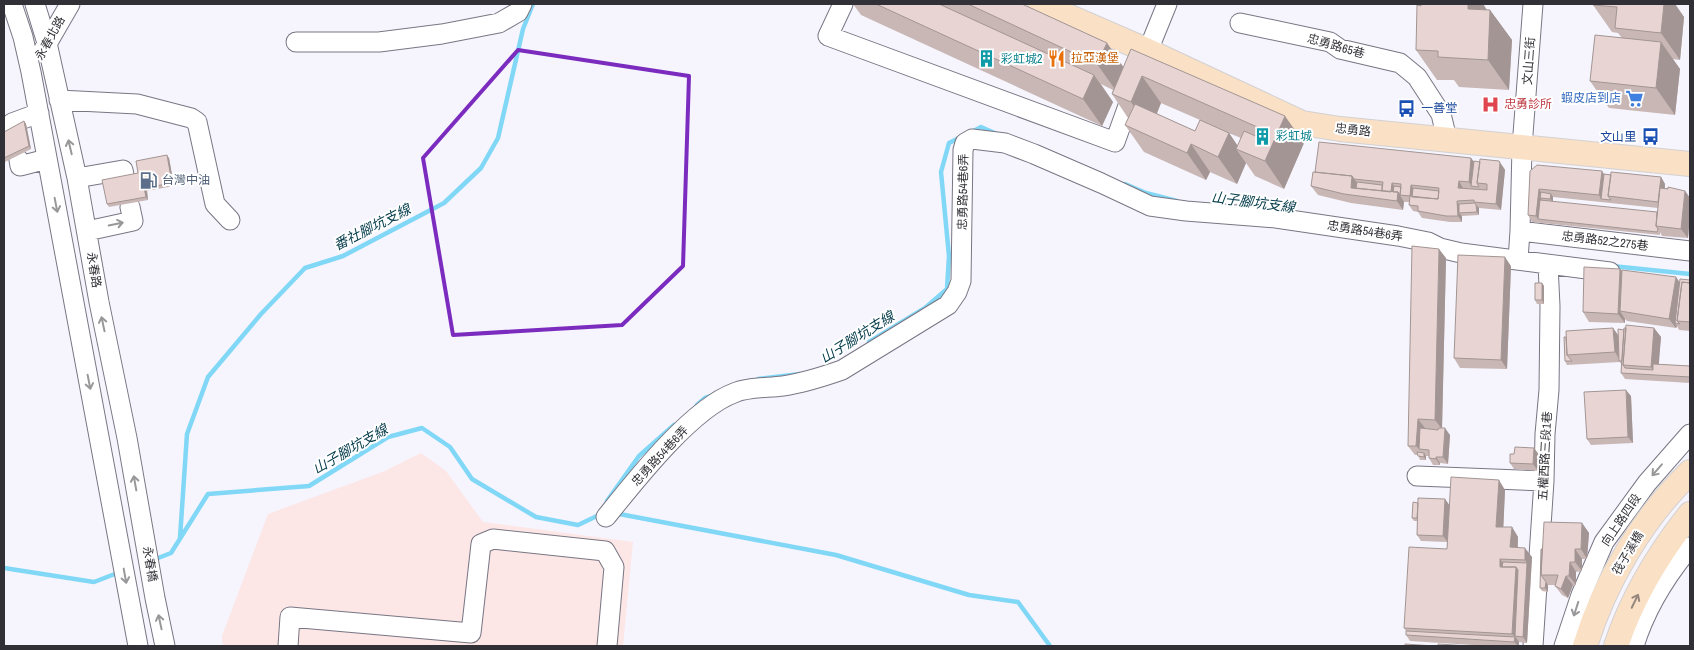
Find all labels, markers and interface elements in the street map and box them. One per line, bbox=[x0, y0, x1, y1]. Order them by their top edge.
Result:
street label: 永春北路 bbox=[31, 13, 69, 63]
street label: 忠勇路65巷 bbox=[1305, 30, 1367, 62]
street label: 文山三街 bbox=[1519, 36, 1539, 86]
restaurant icon: 拉亞漢堡 bbox=[1047, 48, 1067, 68]
building icon: 彩虹城2 bbox=[977, 49, 997, 69]
place label: 拉亞漢堡 bbox=[1071, 50, 1119, 66]
place label: 彩虹城2 bbox=[1001, 51, 1042, 67]
supermarket icon: 蝦皮店到店 bbox=[1625, 88, 1645, 108]
place label: 蝦皮店到店 bbox=[1561, 90, 1621, 106]
hospital icon: 忠勇診所 bbox=[1480, 94, 1500, 114]
place label: 忠勇診所 bbox=[1504, 96, 1552, 112]
bus stop icon: 一善堂 bbox=[1397, 98, 1417, 118]
place label: 一善堂 bbox=[1421, 100, 1457, 116]
street label: 忠勇路 bbox=[1334, 120, 1372, 140]
building icon: 彩虹城 bbox=[1252, 126, 1272, 146]
bus stop icon: 文山里 bbox=[1640, 127, 1660, 147]
place label: 彩虹城 bbox=[1276, 128, 1312, 144]
place label: 文山里 bbox=[1600, 129, 1636, 145]
one-way arrow bbox=[65, 140, 74, 156]
street label: 忠勇路54巷6弄 bbox=[954, 154, 972, 230]
fuel station icon: 台灣中油 bbox=[138, 170, 158, 190]
place label: 台灣中油 bbox=[162, 172, 210, 188]
water label: 山子腳坑支線 bbox=[1210, 188, 1298, 216]
one-way arrow bbox=[51, 196, 61, 212]
water label: 番社腳坑支線 bbox=[330, 199, 415, 254]
street label: 忠勇路54巷6弄 bbox=[1326, 217, 1404, 245]
one-way arrow bbox=[108, 219, 124, 228]
street label: 忠勇路52之275巷 bbox=[1561, 228, 1649, 254]
street label: 永春路 bbox=[83, 251, 105, 289]
water label: 山子腳坑支線 bbox=[817, 306, 899, 367]
one-way arrow bbox=[98, 316, 108, 332]
one-way arrow bbox=[85, 373, 94, 389]
street label: 五權西路三段1巷 bbox=[1535, 411, 1555, 501]
water label: 山子腳坑支線 bbox=[309, 419, 393, 478]
street label: 忠勇路54巷6弄 bbox=[628, 423, 692, 489]
one-way arrow bbox=[1652, 464, 1663, 477]
one-way arrow bbox=[130, 476, 140, 492]
street label: 向上路四段 bbox=[1598, 491, 1644, 549]
street label: 筏子溪橋 bbox=[1609, 528, 1647, 578]
street label: 永春橋 bbox=[139, 545, 161, 583]
one-way arrow bbox=[121, 567, 130, 583]
one-way arrow bbox=[1630, 594, 1640, 609]
one-way arrow bbox=[1571, 601, 1580, 617]
one-way arrow bbox=[155, 614, 164, 630]

